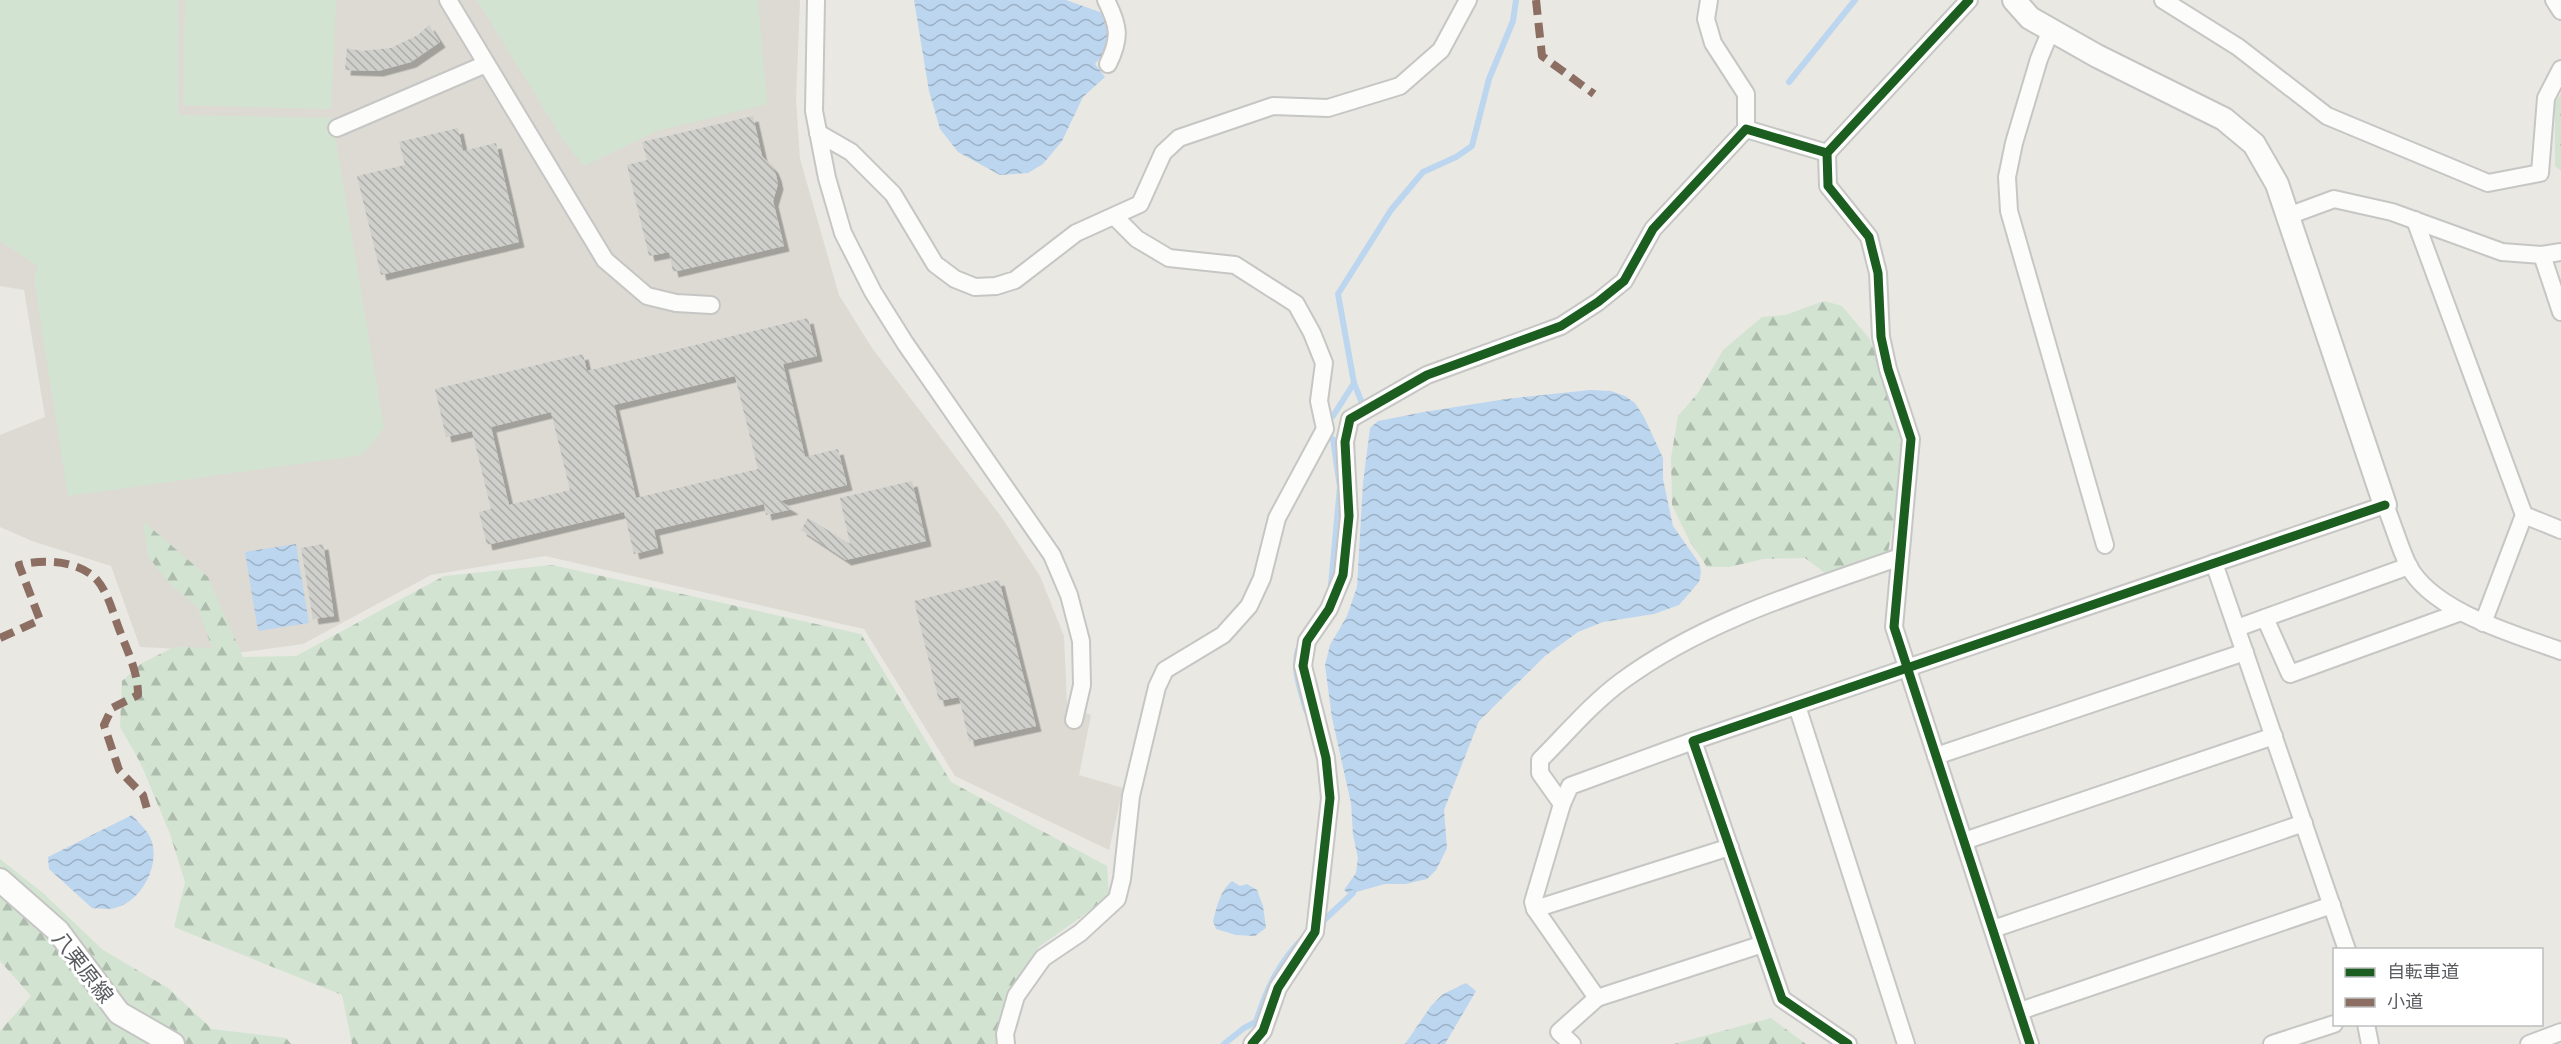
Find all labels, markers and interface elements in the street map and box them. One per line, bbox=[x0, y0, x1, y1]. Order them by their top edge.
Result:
street label: 八栗原線 bbox=[47, 926, 119, 1008]
legend bbox=[2333, 948, 2543, 1026]
text: 自転車道 bbox=[2387, 961, 2459, 982]
text: 小道 bbox=[2387, 991, 2423, 1012]

